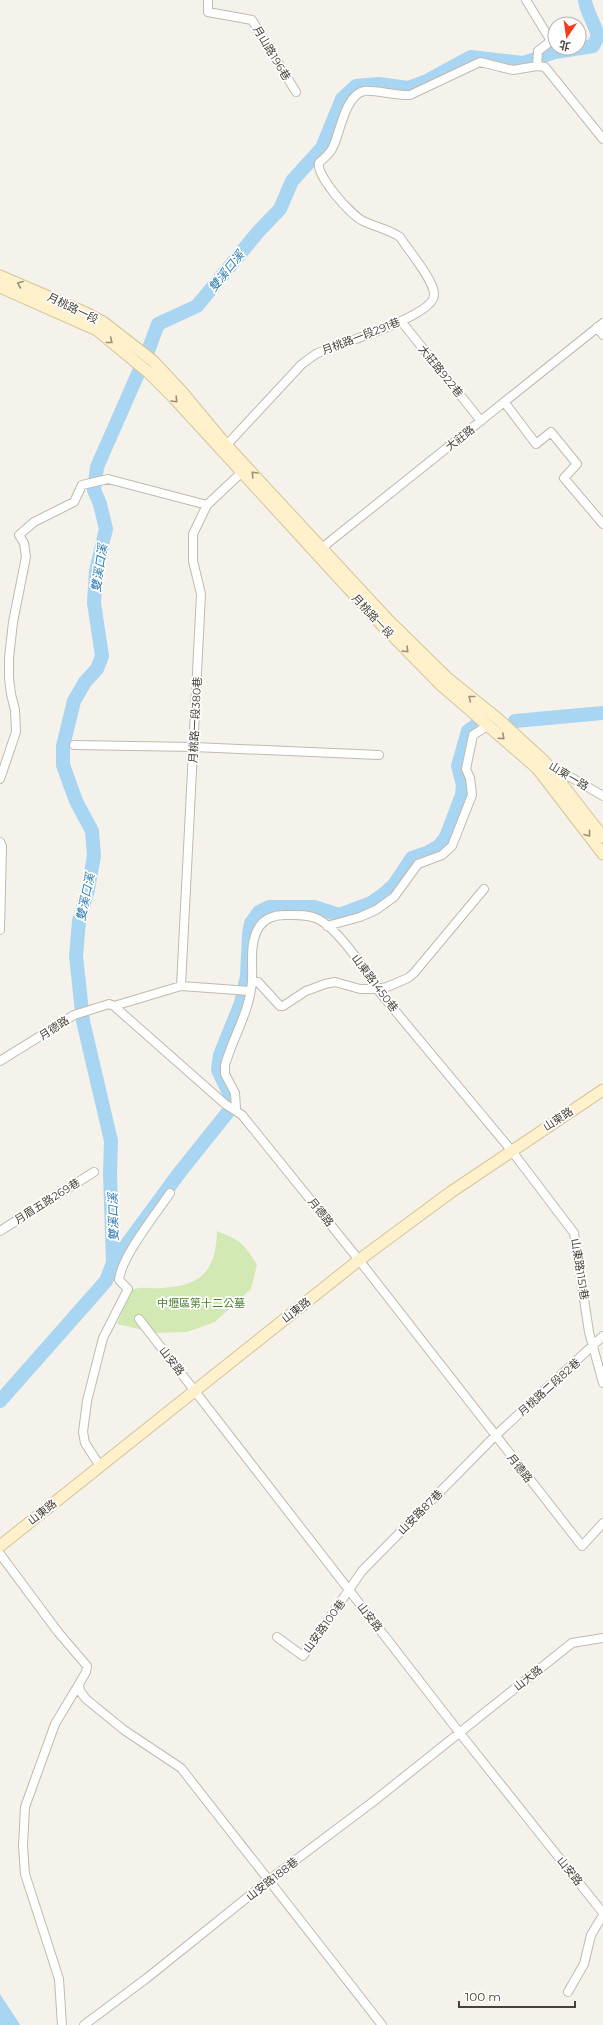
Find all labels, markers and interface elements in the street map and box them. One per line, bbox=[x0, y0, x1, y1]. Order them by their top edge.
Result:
north arrow bbox=[547, 16, 587, 56]
street label: 月山路196巷 bbox=[250, 23, 294, 83]
text: 北 bbox=[558, 38, 572, 54]
water label: 雙溪口溪 bbox=[205, 246, 248, 294]
one-way arrow bbox=[17, 281, 25, 289]
street label: 月桃路一段 bbox=[45, 290, 101, 326]
street label: 月桃路一段291巷 bbox=[320, 315, 402, 357]
one-way arrow bbox=[106, 336, 113, 343]
street label: 大莊路922巷 bbox=[416, 342, 466, 400]
one-way arrow bbox=[171, 395, 178, 403]
street label: 大莊路 bbox=[443, 422, 477, 454]
one-way arrow bbox=[251, 471, 259, 479]
water label: 雙溪口溪 bbox=[88, 541, 110, 593]
street label: 月桃路一段 bbox=[349, 591, 397, 641]
one-way arrow bbox=[401, 645, 409, 653]
street label: 月桃路一段380巷 bbox=[186, 676, 204, 764]
one-way arrow bbox=[469, 695, 476, 702]
one-way arrow bbox=[497, 732, 505, 740]
street label: 山東一路 bbox=[547, 759, 591, 793]
one-way arrow bbox=[583, 830, 591, 837]
water label: 雙溪口溪 bbox=[73, 870, 98, 922]
street label: 山東路1450巷 bbox=[349, 951, 401, 1015]
street label: 月德路 bbox=[36, 1013, 72, 1043]
street label: 山東路 bbox=[540, 1104, 576, 1134]
street label: 月眉五路269巷 bbox=[12, 1175, 82, 1227]
water label: 雙溪口溪 bbox=[105, 1191, 121, 1241]
street label: 月德路 bbox=[305, 1195, 337, 1229]
street label: 山東路1151巷 bbox=[568, 1237, 592, 1301]
street label: 山東路 bbox=[279, 1294, 313, 1326]
park label: 中壢區第十二公墓 bbox=[157, 1296, 245, 1310]
street label: 山安路 bbox=[156, 1344, 188, 1378]
street label: 月桃路二段82巷 bbox=[515, 1355, 583, 1419]
street label: 月德路 bbox=[504, 1451, 536, 1485]
street label: 山安路87巷 bbox=[395, 1487, 445, 1537]
street label: 山東路 bbox=[25, 1496, 59, 1528]
street label: 山安路100巷 bbox=[300, 1597, 348, 1655]
street label: 山安路 bbox=[354, 1600, 386, 1634]
street label: 山大路 bbox=[511, 1662, 545, 1694]
street label: 山安路188巷 bbox=[243, 1854, 301, 1904]
street label: 山安路 bbox=[554, 1854, 586, 1888]
scale bar bbox=[459, 1983, 575, 2009]
text: 100 m bbox=[465, 1989, 501, 2004]

